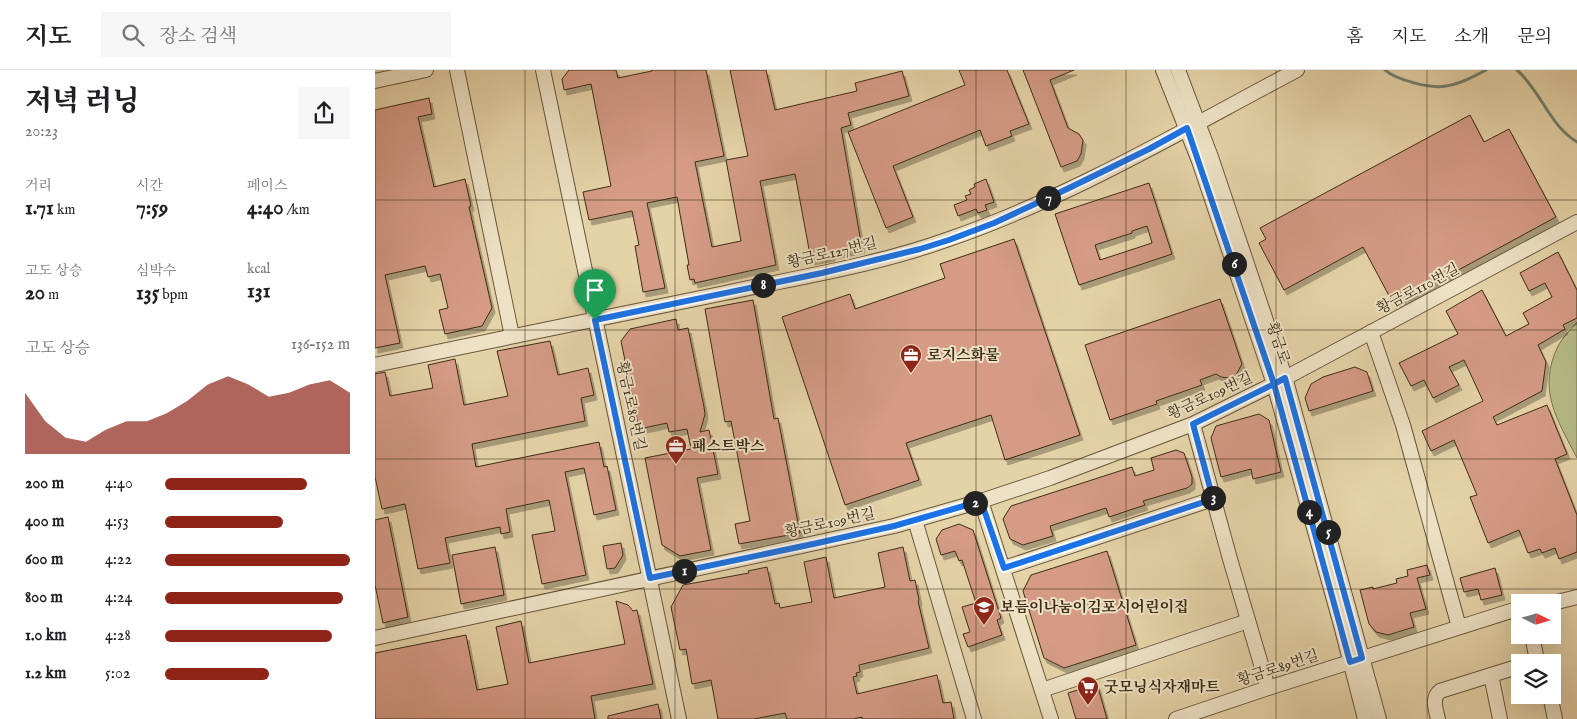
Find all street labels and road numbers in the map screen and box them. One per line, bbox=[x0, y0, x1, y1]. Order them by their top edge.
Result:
street label: 황금로127번길 bbox=[785, 233, 879, 273]
street label: 황금로110번길 bbox=[1373, 259, 1463, 319]
street label: 황금로 bbox=[1262, 319, 1294, 367]
street label: 황금1로80번길 bbox=[612, 359, 650, 453]
street label: 황금로109번길 bbox=[1164, 368, 1256, 424]
street label: 황금로109번길 bbox=[783, 504, 877, 542]
street label: 황금로89번길 bbox=[1235, 646, 1321, 690]

